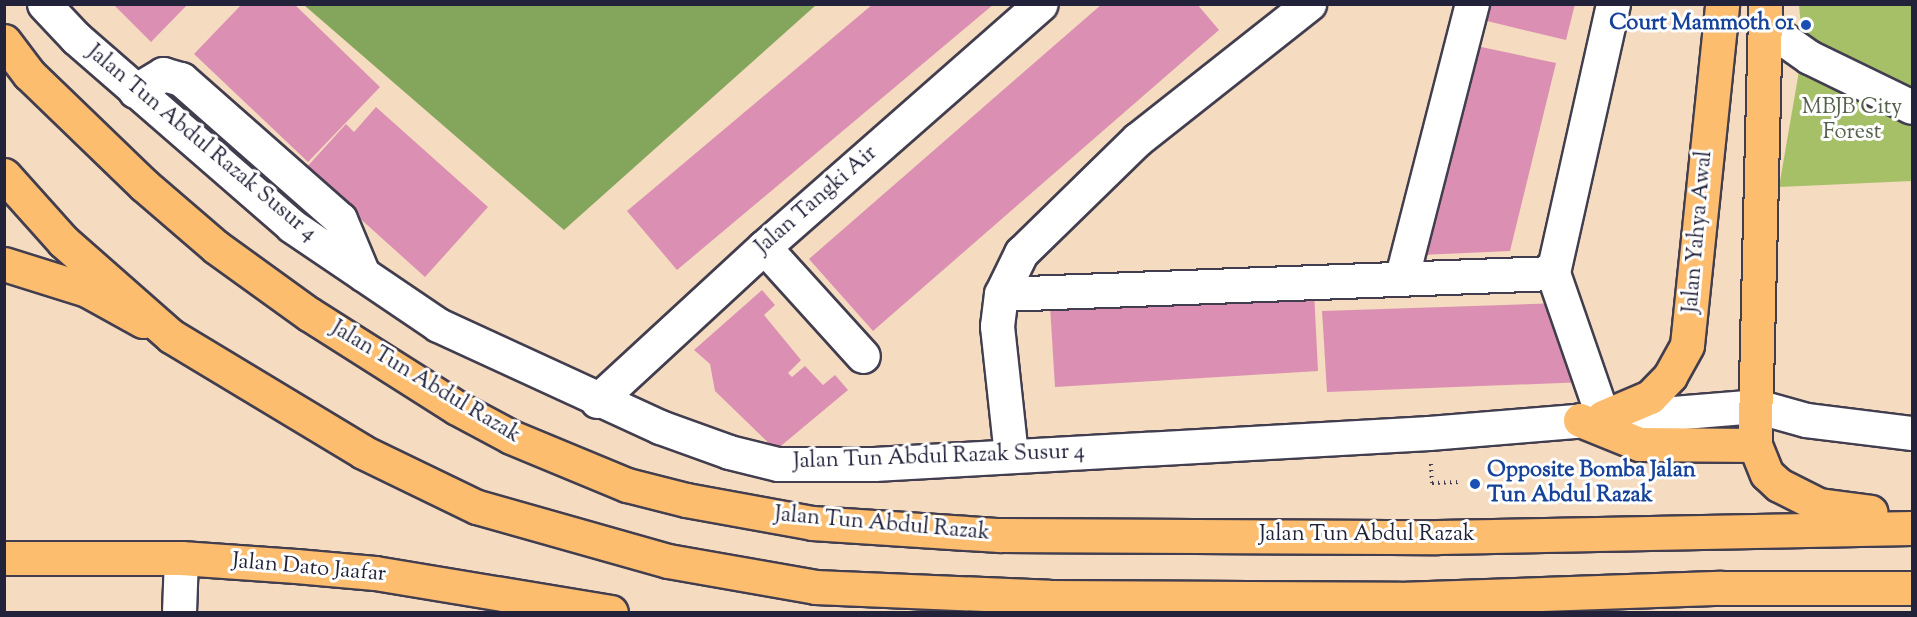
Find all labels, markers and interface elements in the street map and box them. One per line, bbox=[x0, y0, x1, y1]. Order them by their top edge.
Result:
place label: Court Mammoth 01 bbox=[1609, 12, 1794, 38]
marker: Court Mammoth 01 bbox=[1799, 18, 1813, 32]
street label: Jalan Tun Abdul Razak Susur 4 bbox=[81, 40, 321, 248]
park label: MBJB City Forest bbox=[1802, 95, 1902, 146]
street label: Jalan Tangki Air bbox=[751, 141, 883, 261]
street label: Jalan Yahya Awal bbox=[1679, 150, 1719, 314]
street label: Jalan Tun Abdul Razak bbox=[326, 316, 524, 450]
street label: Jalan Tun Abdul Razak Susur 4 bbox=[793, 440, 1085, 476]
place label: Opposite Bomba Jalan Tun Abdul Razak bbox=[1487, 458, 1696, 510]
marker: Opposite Bomba Jalan Tun Abdul Razak bbox=[1468, 477, 1482, 491]
street label: Jalan Tun Abdul Razak bbox=[773, 502, 991, 548]
street label: Jalan Tun Abdul Razak bbox=[1259, 523, 1475, 549]
street label: Jalan Dato Jaafar bbox=[231, 549, 387, 589]

